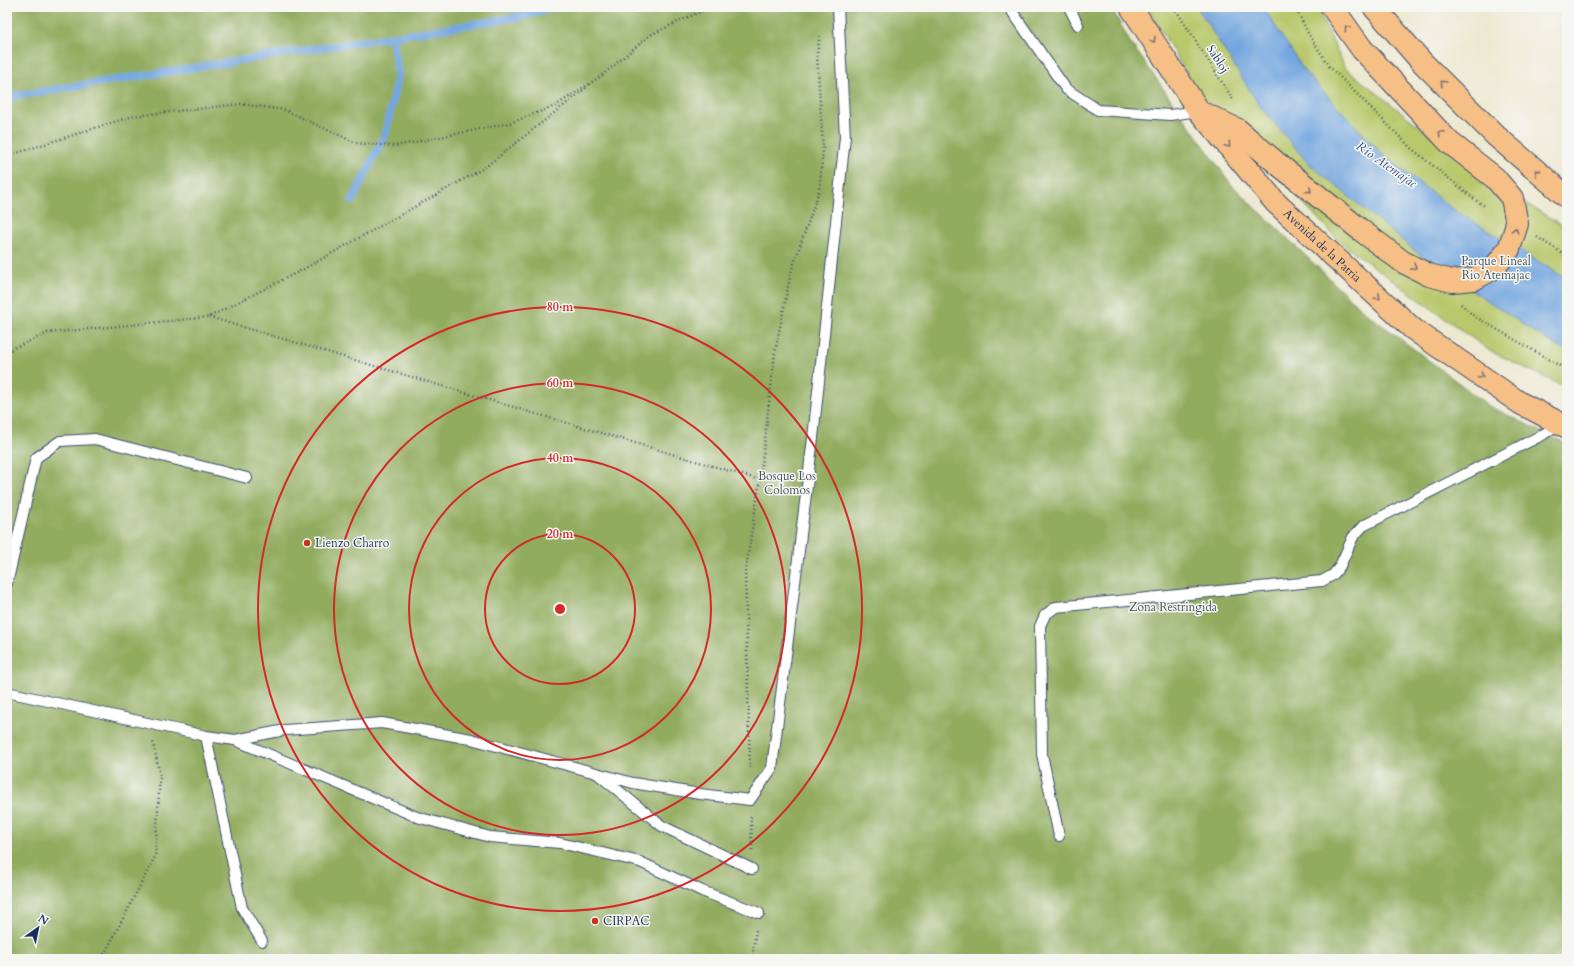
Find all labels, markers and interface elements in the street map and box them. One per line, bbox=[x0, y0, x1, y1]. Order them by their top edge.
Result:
one-way arrow bbox=[1344, 25, 1352, 32]
one-way arrow bbox=[1148, 36, 1155, 43]
street label: Sabloj bbox=[1203, 42, 1233, 76]
one-way arrow bbox=[1440, 80, 1448, 88]
one-way arrow bbox=[1438, 130, 1445, 138]
water label: Río Atemajac bbox=[1352, 137, 1421, 193]
one-way arrow bbox=[1223, 141, 1230, 148]
one-way arrow bbox=[1534, 170, 1542, 177]
one-way arrow bbox=[1305, 185, 1312, 192]
street label: Avenida de la Patria bbox=[1280, 206, 1365, 286]
one-way arrow bbox=[1510, 227, 1518, 233]
park label: Parque Lineal Rio Atemajac bbox=[1461, 253, 1531, 283]
one-way arrow bbox=[1409, 262, 1417, 270]
one-way arrow bbox=[1373, 292, 1381, 300]
text: 80 m bbox=[547, 299, 574, 315]
one-way arrow bbox=[1477, 371, 1484, 379]
text: 60 m bbox=[547, 375, 574, 391]
text: 40 m bbox=[547, 450, 574, 466]
park label: Bosque Los Colomos bbox=[758, 468, 816, 498]
text: 20 m bbox=[547, 526, 574, 542]
place label: Lienzo Charro bbox=[315, 535, 390, 551]
marker: Lienzo Charro bbox=[302, 538, 312, 548]
park label: Zona Restringida bbox=[1129, 599, 1218, 615]
centre of rings bbox=[553, 602, 567, 616]
north arrow bbox=[18, 908, 58, 948]
text: N bbox=[35, 911, 52, 929]
place label: CIRPAC bbox=[603, 913, 649, 929]
marker: CIRPAC bbox=[590, 916, 600, 926]

